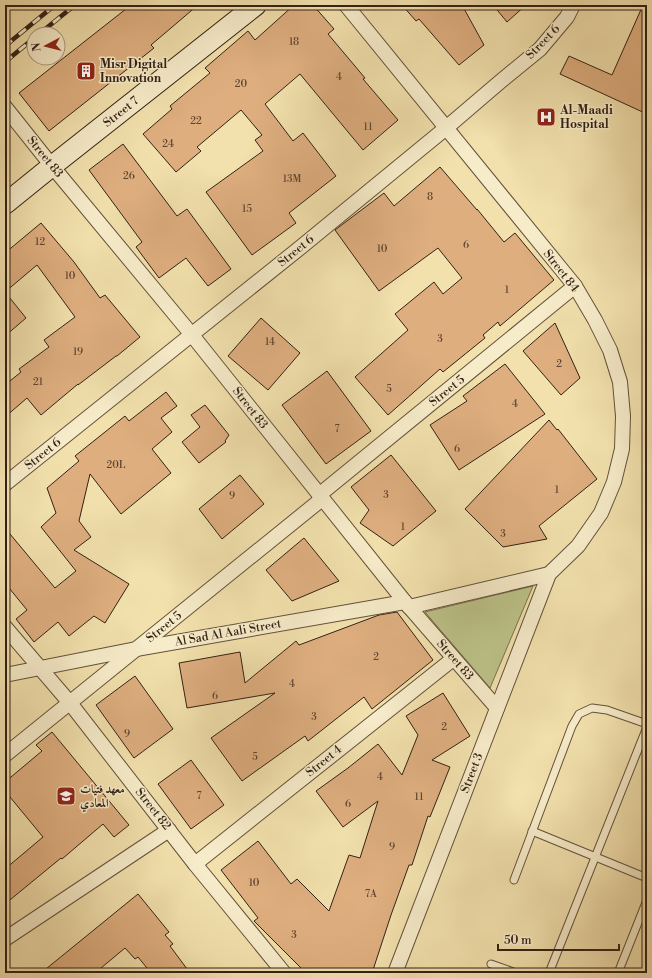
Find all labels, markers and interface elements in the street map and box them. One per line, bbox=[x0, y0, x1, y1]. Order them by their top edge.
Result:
street label: Street 6 bbox=[523, 22, 563, 62]
north arrow bbox=[26, 26, 66, 66]
house number: 18 bbox=[289, 36, 299, 48]
text: N bbox=[30, 42, 45, 52]
place label: Misr Digital Innovation bbox=[100, 57, 167, 86]
building icon: Misr Digital Innovation bbox=[75, 60, 97, 82]
house number: 4 bbox=[336, 71, 342, 83]
house number: 20 bbox=[235, 78, 248, 90]
street label: Street 7 bbox=[100, 93, 142, 131]
place label: Al-Maadi Hospital bbox=[559, 103, 613, 132]
hospital icon: Al-Maadi Hospital bbox=[535, 106, 557, 128]
house number: 22 bbox=[190, 115, 202, 127]
house number: 11 bbox=[364, 121, 373, 133]
street label: Street 83 bbox=[24, 133, 66, 181]
house number: 24 bbox=[162, 138, 174, 150]
house number: 26 bbox=[123, 170, 135, 182]
house number: 13M bbox=[283, 173, 301, 185]
house number: 8 bbox=[427, 191, 433, 203]
house number: 15 bbox=[242, 203, 252, 215]
street label: Street 6 bbox=[275, 232, 317, 270]
house number: 12 bbox=[35, 236, 45, 248]
house number: 6 bbox=[463, 239, 469, 251]
house number: 10 bbox=[377, 243, 388, 255]
street label: Street 84 bbox=[540, 247, 582, 295]
house number: 10 bbox=[65, 270, 76, 282]
house number: 1 bbox=[505, 284, 510, 296]
house number: 3 bbox=[437, 333, 443, 345]
house number: 14 bbox=[265, 336, 275, 348]
house number: 19 bbox=[73, 346, 83, 358]
house number: 2 bbox=[556, 358, 562, 370]
street label: Street 5 bbox=[426, 372, 468, 410]
house number: 21 bbox=[33, 376, 44, 388]
house number: 5 bbox=[386, 383, 392, 395]
street label: Street 83 bbox=[229, 384, 271, 432]
house number: 4 bbox=[512, 398, 518, 410]
house number: 7 bbox=[334, 423, 340, 435]
street label: Street 6 bbox=[22, 435, 64, 473]
house number: 6 bbox=[454, 443, 460, 455]
house number: 20L bbox=[107, 459, 126, 471]
house number: 1 bbox=[555, 484, 560, 496]
house number: 3 bbox=[383, 489, 389, 501]
house number: 9 bbox=[229, 490, 235, 502]
house number: 1 bbox=[401, 521, 406, 533]
house number: 3 bbox=[500, 528, 506, 540]
street label: Street 5 bbox=[143, 608, 185, 646]
street label: Al Sad Al Aali Street bbox=[173, 616, 283, 650]
street label: Street 83 bbox=[433, 637, 477, 684]
house number: 2 bbox=[373, 651, 379, 663]
house number: 4 bbox=[289, 678, 295, 690]
house number: 6 bbox=[212, 690, 218, 702]
house number: 3 bbox=[311, 711, 317, 723]
house number: 2 bbox=[441, 721, 447, 733]
house number: 9 bbox=[124, 728, 130, 740]
street label: Street 4 bbox=[303, 742, 345, 780]
house number: 5 bbox=[252, 751, 258, 763]
street label: Street 3 bbox=[458, 751, 487, 795]
house number: 4 bbox=[377, 771, 383, 783]
place label: معهد فتيات المعادي bbox=[80, 782, 125, 813]
school or university icon: معهد فتيات المعادي bbox=[55, 785, 77, 807]
street label: Street 82 bbox=[132, 785, 174, 833]
house number: 7 bbox=[196, 790, 202, 802]
house number: 11 bbox=[415, 791, 424, 803]
house number: 6 bbox=[345, 798, 351, 810]
house number: 9 bbox=[389, 841, 395, 853]
house number: 10 bbox=[249, 877, 260, 889]
house number: 7A bbox=[365, 888, 378, 900]
scale bar bbox=[498, 926, 619, 952]
house number: 3 bbox=[291, 929, 297, 941]
text: 50 m bbox=[504, 933, 532, 948]

